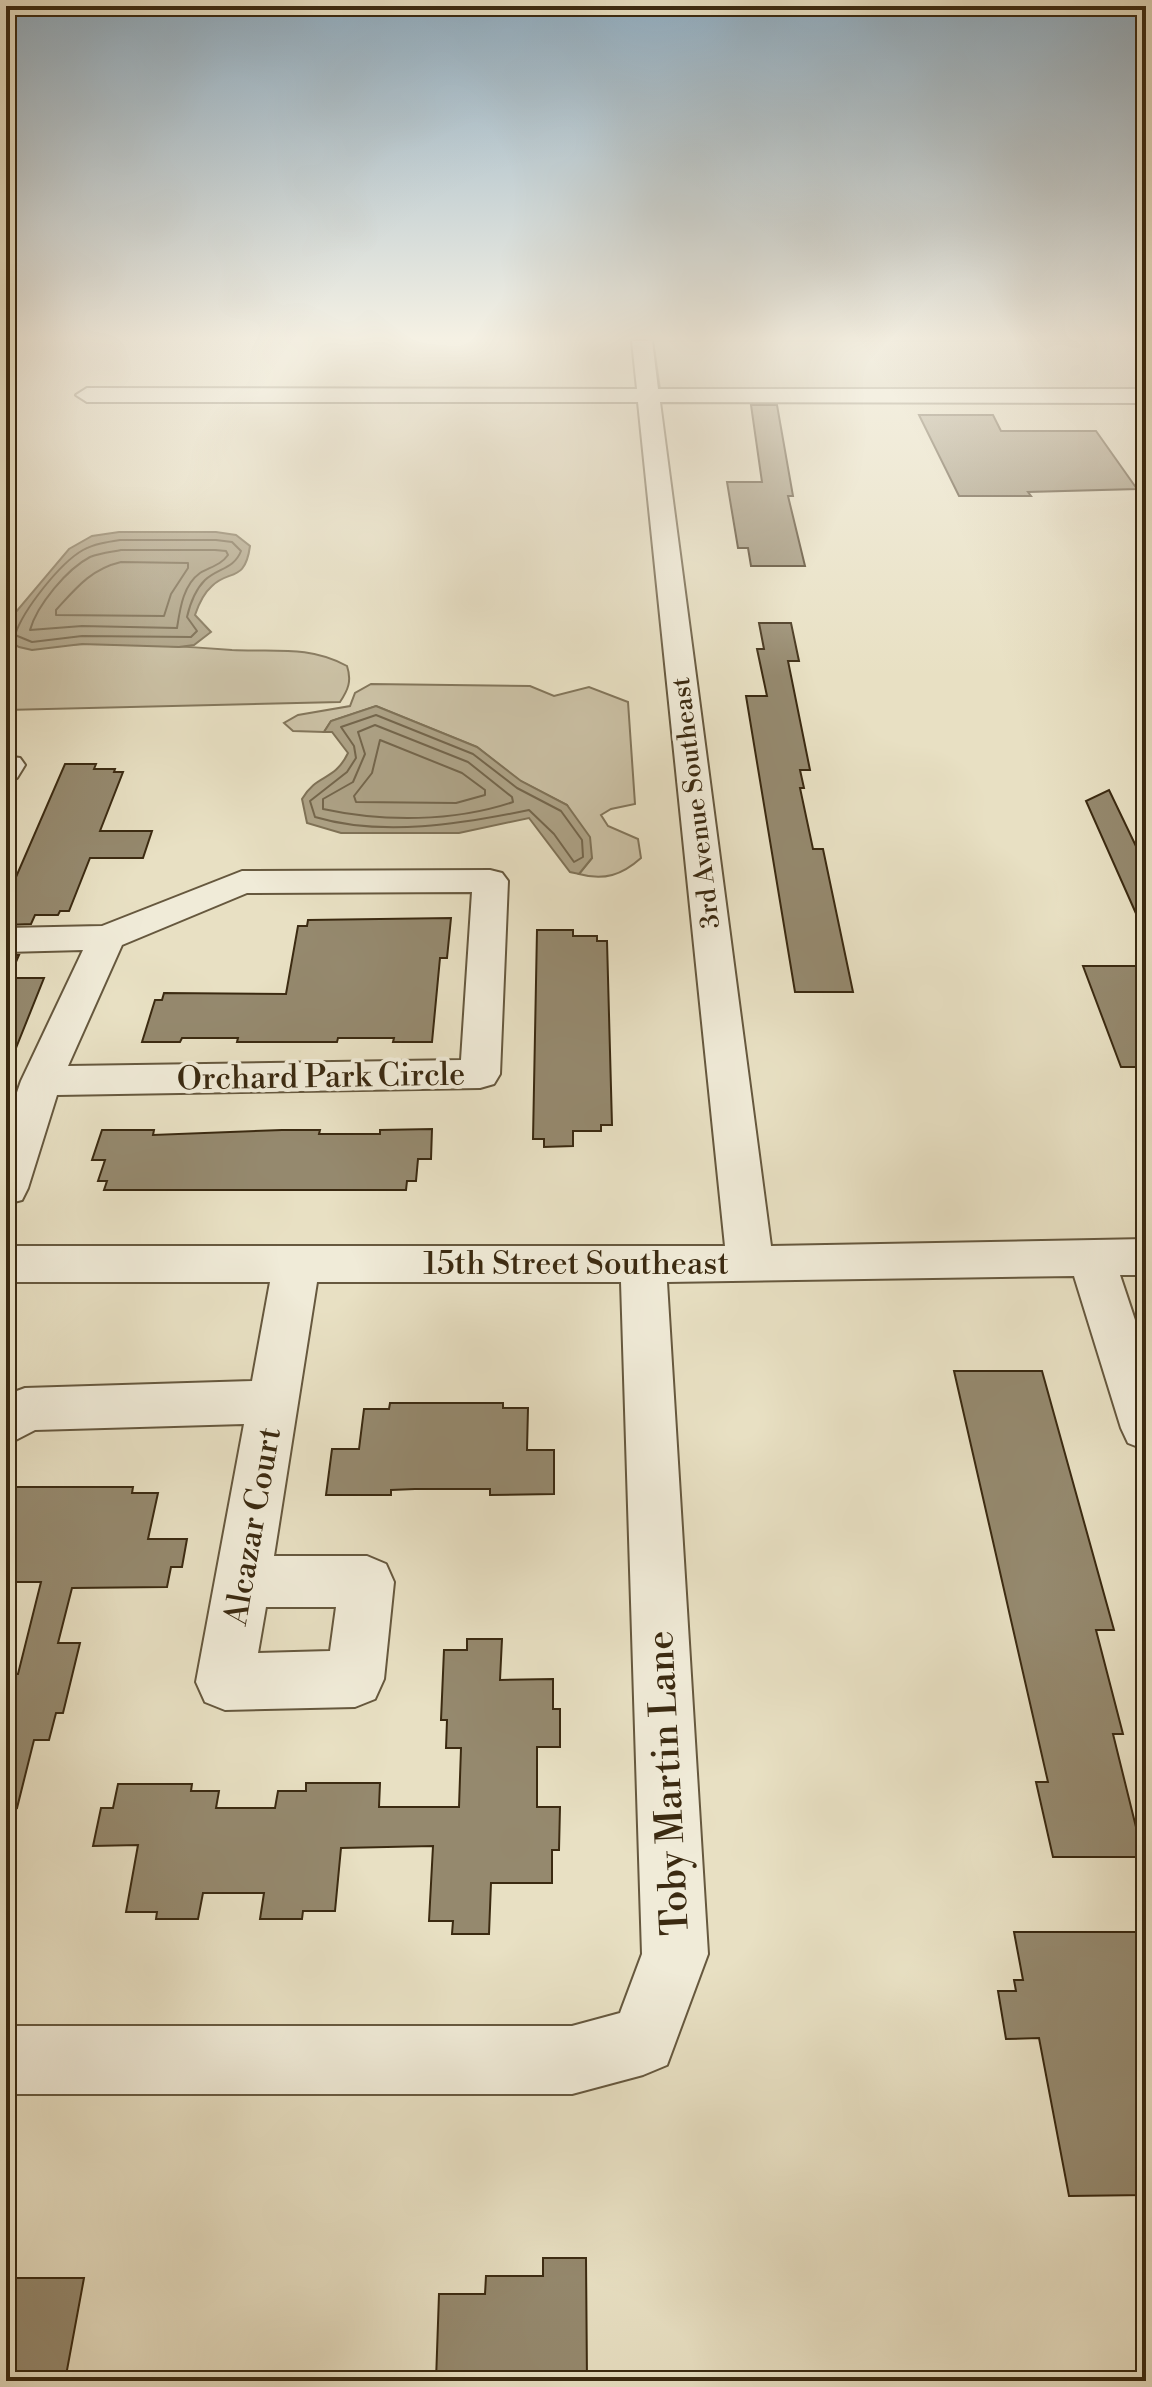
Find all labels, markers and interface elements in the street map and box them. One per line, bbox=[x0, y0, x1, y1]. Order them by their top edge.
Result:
street label: 3rd Avenue Southeast bbox=[665, 675, 727, 930]
street label: Orchard Park Circle bbox=[176, 1054, 466, 1100]
street label: 15th Street Southeast bbox=[423, 1244, 729, 1284]
street label: Alcazar Court bbox=[216, 1424, 290, 1629]
street label: Toby Martin Lane bbox=[637, 1629, 700, 1937]

